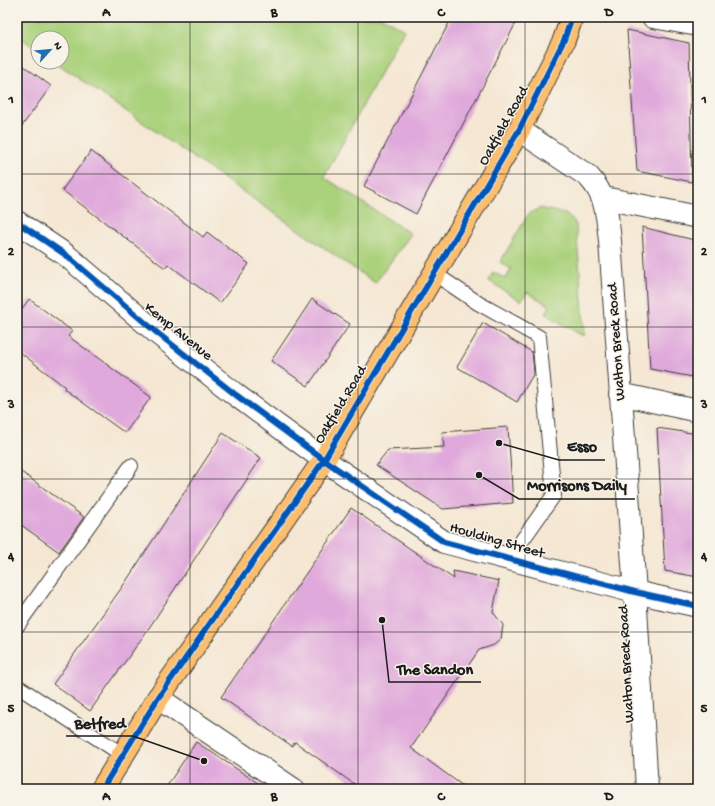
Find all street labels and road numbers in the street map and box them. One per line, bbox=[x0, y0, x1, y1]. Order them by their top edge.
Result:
street label: Oakfield Road bbox=[475, 82, 534, 169]
street label: Walton Breck Road bbox=[604, 281, 630, 401]
street label: Kemp Avenue bbox=[140, 299, 216, 365]
street label: Oakfield Road bbox=[311, 362, 372, 447]
street label: Houlding Street bbox=[447, 519, 548, 564]
street label: Walton Breck Road bbox=[615, 604, 639, 723]

